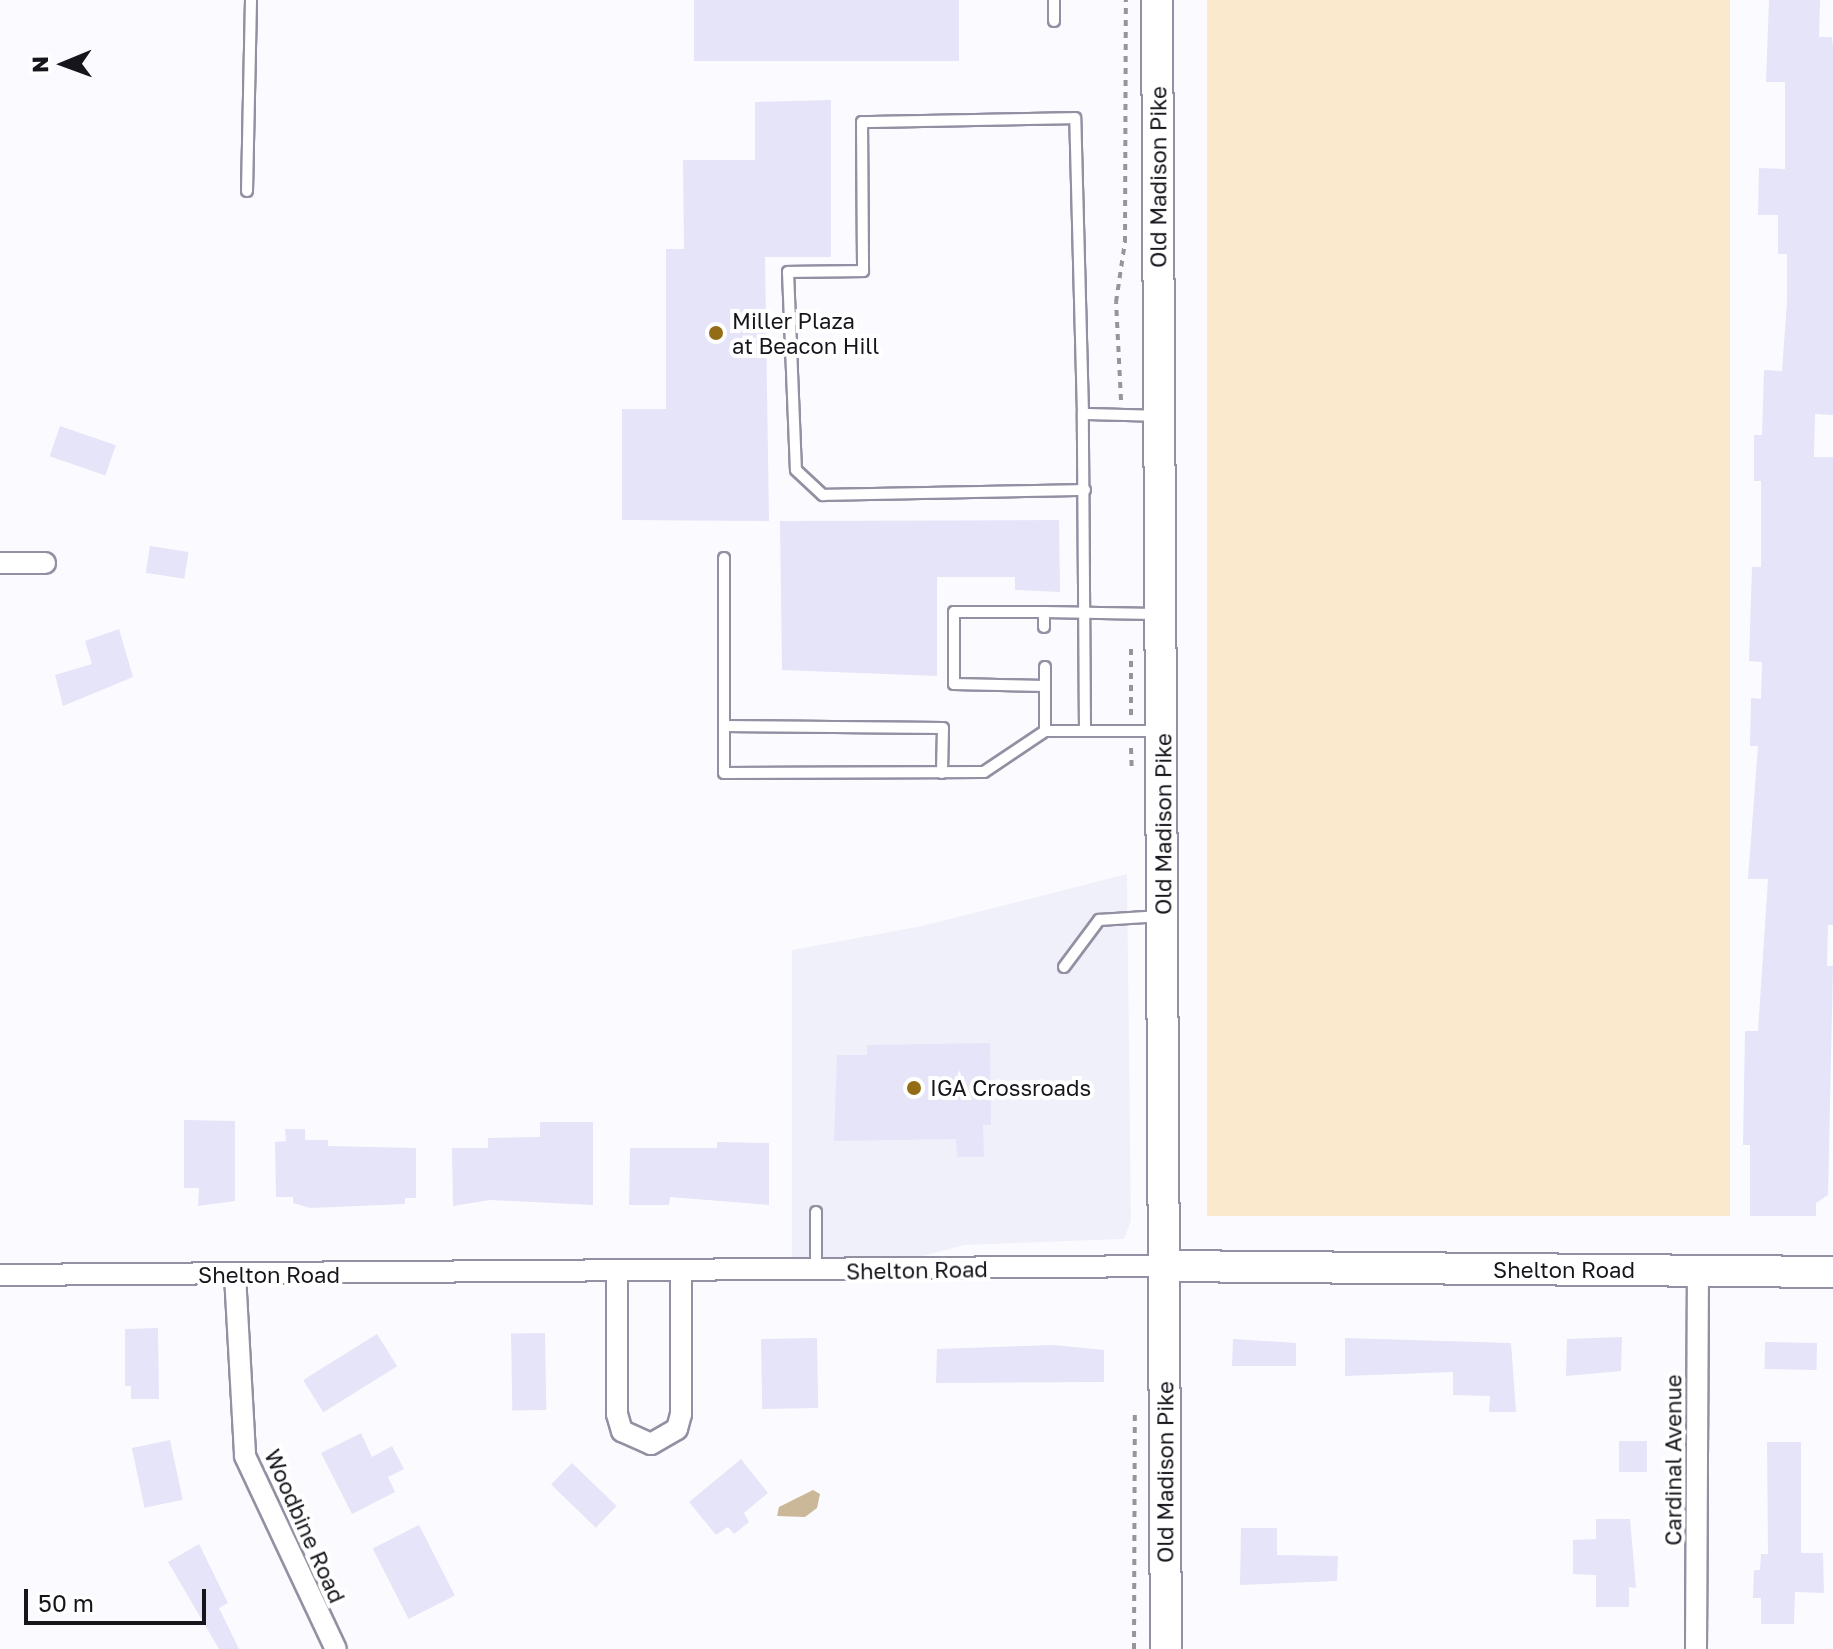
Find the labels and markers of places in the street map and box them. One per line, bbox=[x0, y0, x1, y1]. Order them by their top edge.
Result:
place label: Miller Plaza at Beacon Hill bbox=[732, 307, 879, 358]
marker: Miller Plaza at Beacon Hill bbox=[707, 324, 725, 342]
place label: IGA Crossroads bbox=[930, 1075, 1091, 1101]
marker: IGA Crossroads bbox=[905, 1079, 923, 1097]

